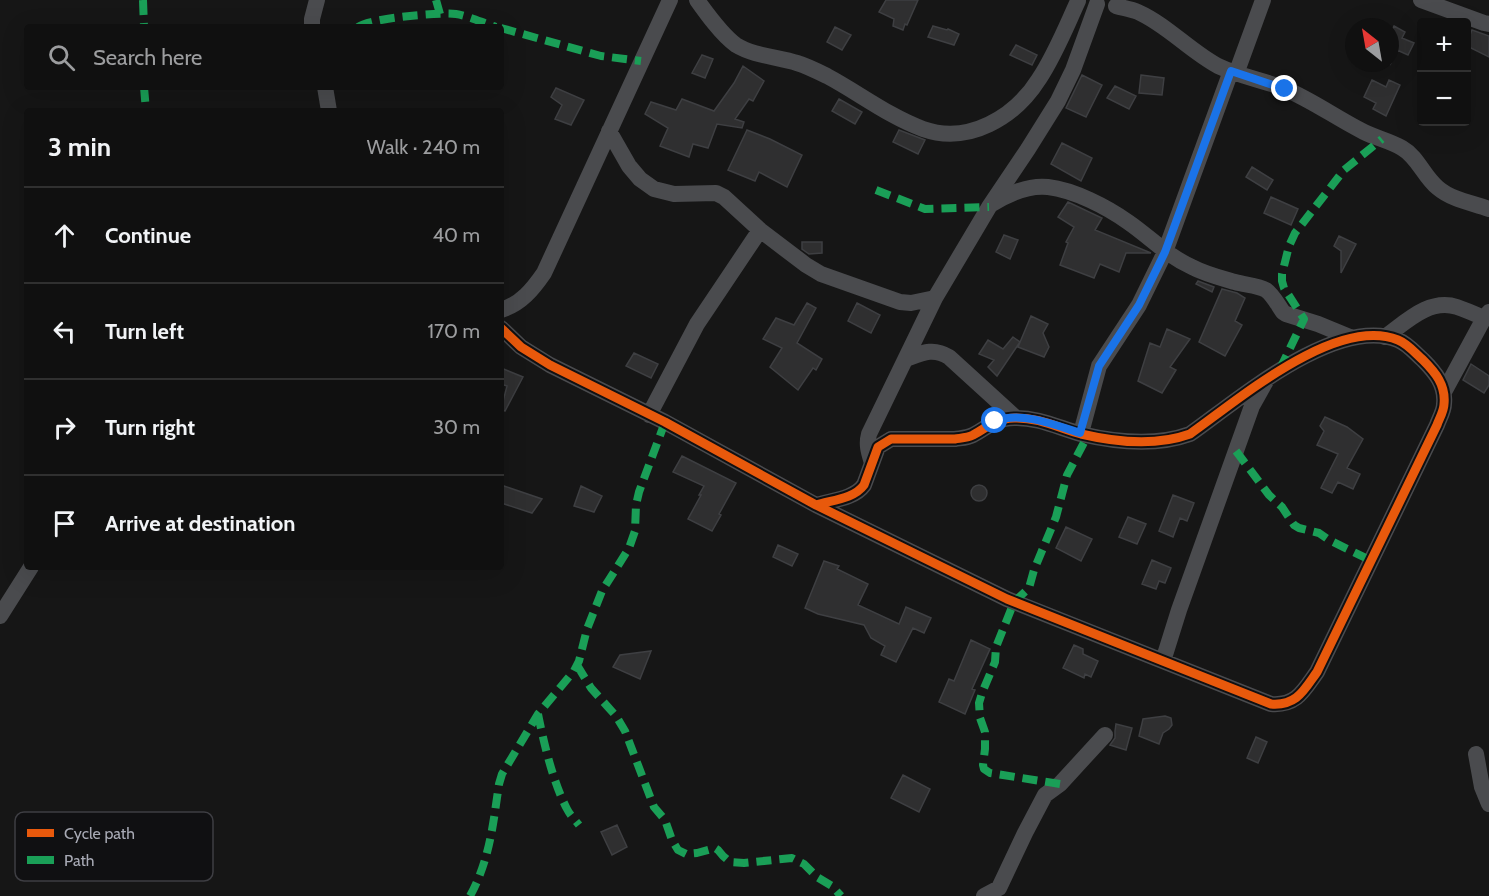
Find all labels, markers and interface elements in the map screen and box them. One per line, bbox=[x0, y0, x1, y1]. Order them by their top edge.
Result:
north arrow bbox=[1345, 18, 1399, 72]
map controls bbox=[1417, 18, 1471, 126]
button: + bbox=[1417, 18, 1471, 72]
search box bbox=[24, 24, 504, 90]
icon: search bbox=[45, 41, 78, 74]
text: Search here bbox=[93, 44, 202, 71]
button: − bbox=[1417, 72, 1471, 126]
route end bbox=[1271, 75, 1297, 101]
text: 3 min bbox=[48, 131, 111, 163]
text: Walk · 240 m bbox=[367, 135, 480, 159]
icon: ahead bbox=[48, 219, 81, 252]
text: Continue bbox=[105, 222, 191, 249]
text: 40 m bbox=[432, 223, 480, 247]
icon: left bbox=[48, 315, 81, 348]
text: Turn left bbox=[105, 318, 184, 345]
text: 170 m bbox=[428, 319, 480, 343]
route start bbox=[981, 407, 1007, 433]
icon: right bbox=[48, 411, 81, 444]
text: Turn right bbox=[105, 414, 195, 441]
text: 30 m bbox=[433, 415, 480, 439]
icon: arrive bbox=[48, 507, 81, 540]
text: Arrive at destination bbox=[105, 510, 295, 537]
legend bbox=[15, 812, 213, 881]
text: Cycle path bbox=[64, 824, 135, 843]
text: Path bbox=[64, 851, 95, 870]

